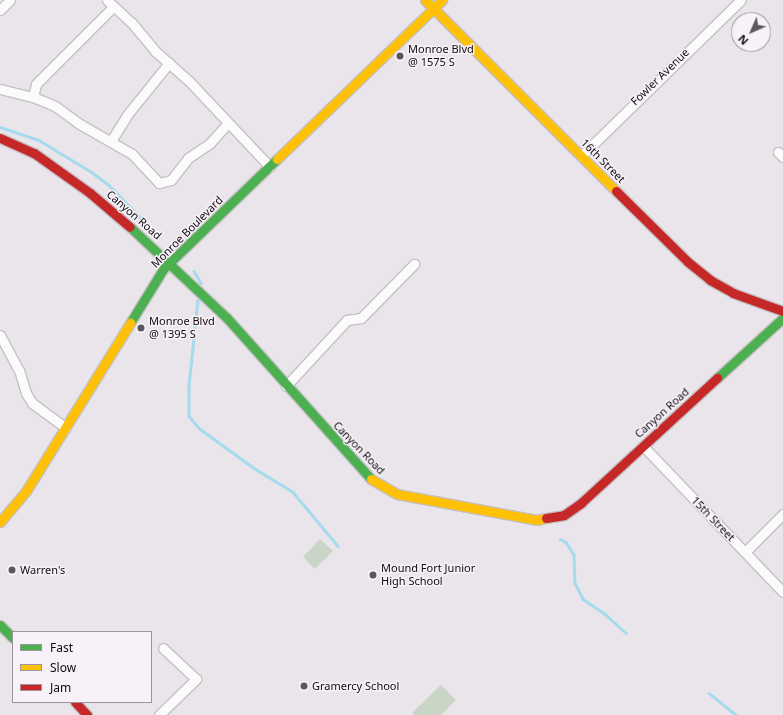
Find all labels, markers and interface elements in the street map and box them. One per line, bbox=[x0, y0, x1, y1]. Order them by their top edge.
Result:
north arrow bbox=[731, 12, 771, 52]
text: N bbox=[734, 32, 751, 49]
place label: Monroe Blvd @ 1575 S bbox=[408, 43, 474, 69]
street label: Fowler Avenue bbox=[628, 46, 692, 108]
marker: Monroe Blvd @ 1575 S bbox=[395, 51, 405, 61]
street label: 16th Street bbox=[578, 136, 628, 186]
street label: Canyon Road bbox=[104, 188, 164, 242]
street label: Monroe Boulevard bbox=[148, 193, 226, 271]
place label: Monroe Blvd @ 1395 S bbox=[149, 315, 215, 341]
marker: Monroe Blvd @ 1395 S bbox=[136, 323, 146, 333]
street label: Canyon Road bbox=[632, 385, 692, 441]
street label: Canyon Road bbox=[331, 419, 387, 477]
street label: 15th Street bbox=[688, 494, 738, 544]
place label: Mound Fort Junior High School bbox=[381, 562, 475, 588]
place label: Warren's bbox=[20, 563, 65, 577]
marker: Warren's bbox=[7, 565, 17, 575]
marker: Mound Fort Junior High School bbox=[368, 570, 378, 580]
legend bbox=[12, 631, 152, 703]
text: Fast bbox=[50, 639, 73, 656]
text: Slow bbox=[50, 659, 76, 676]
text: Jam bbox=[50, 679, 71, 696]
place label: Gramercy School bbox=[312, 679, 399, 693]
marker: Gramercy School bbox=[299, 681, 309, 691]

